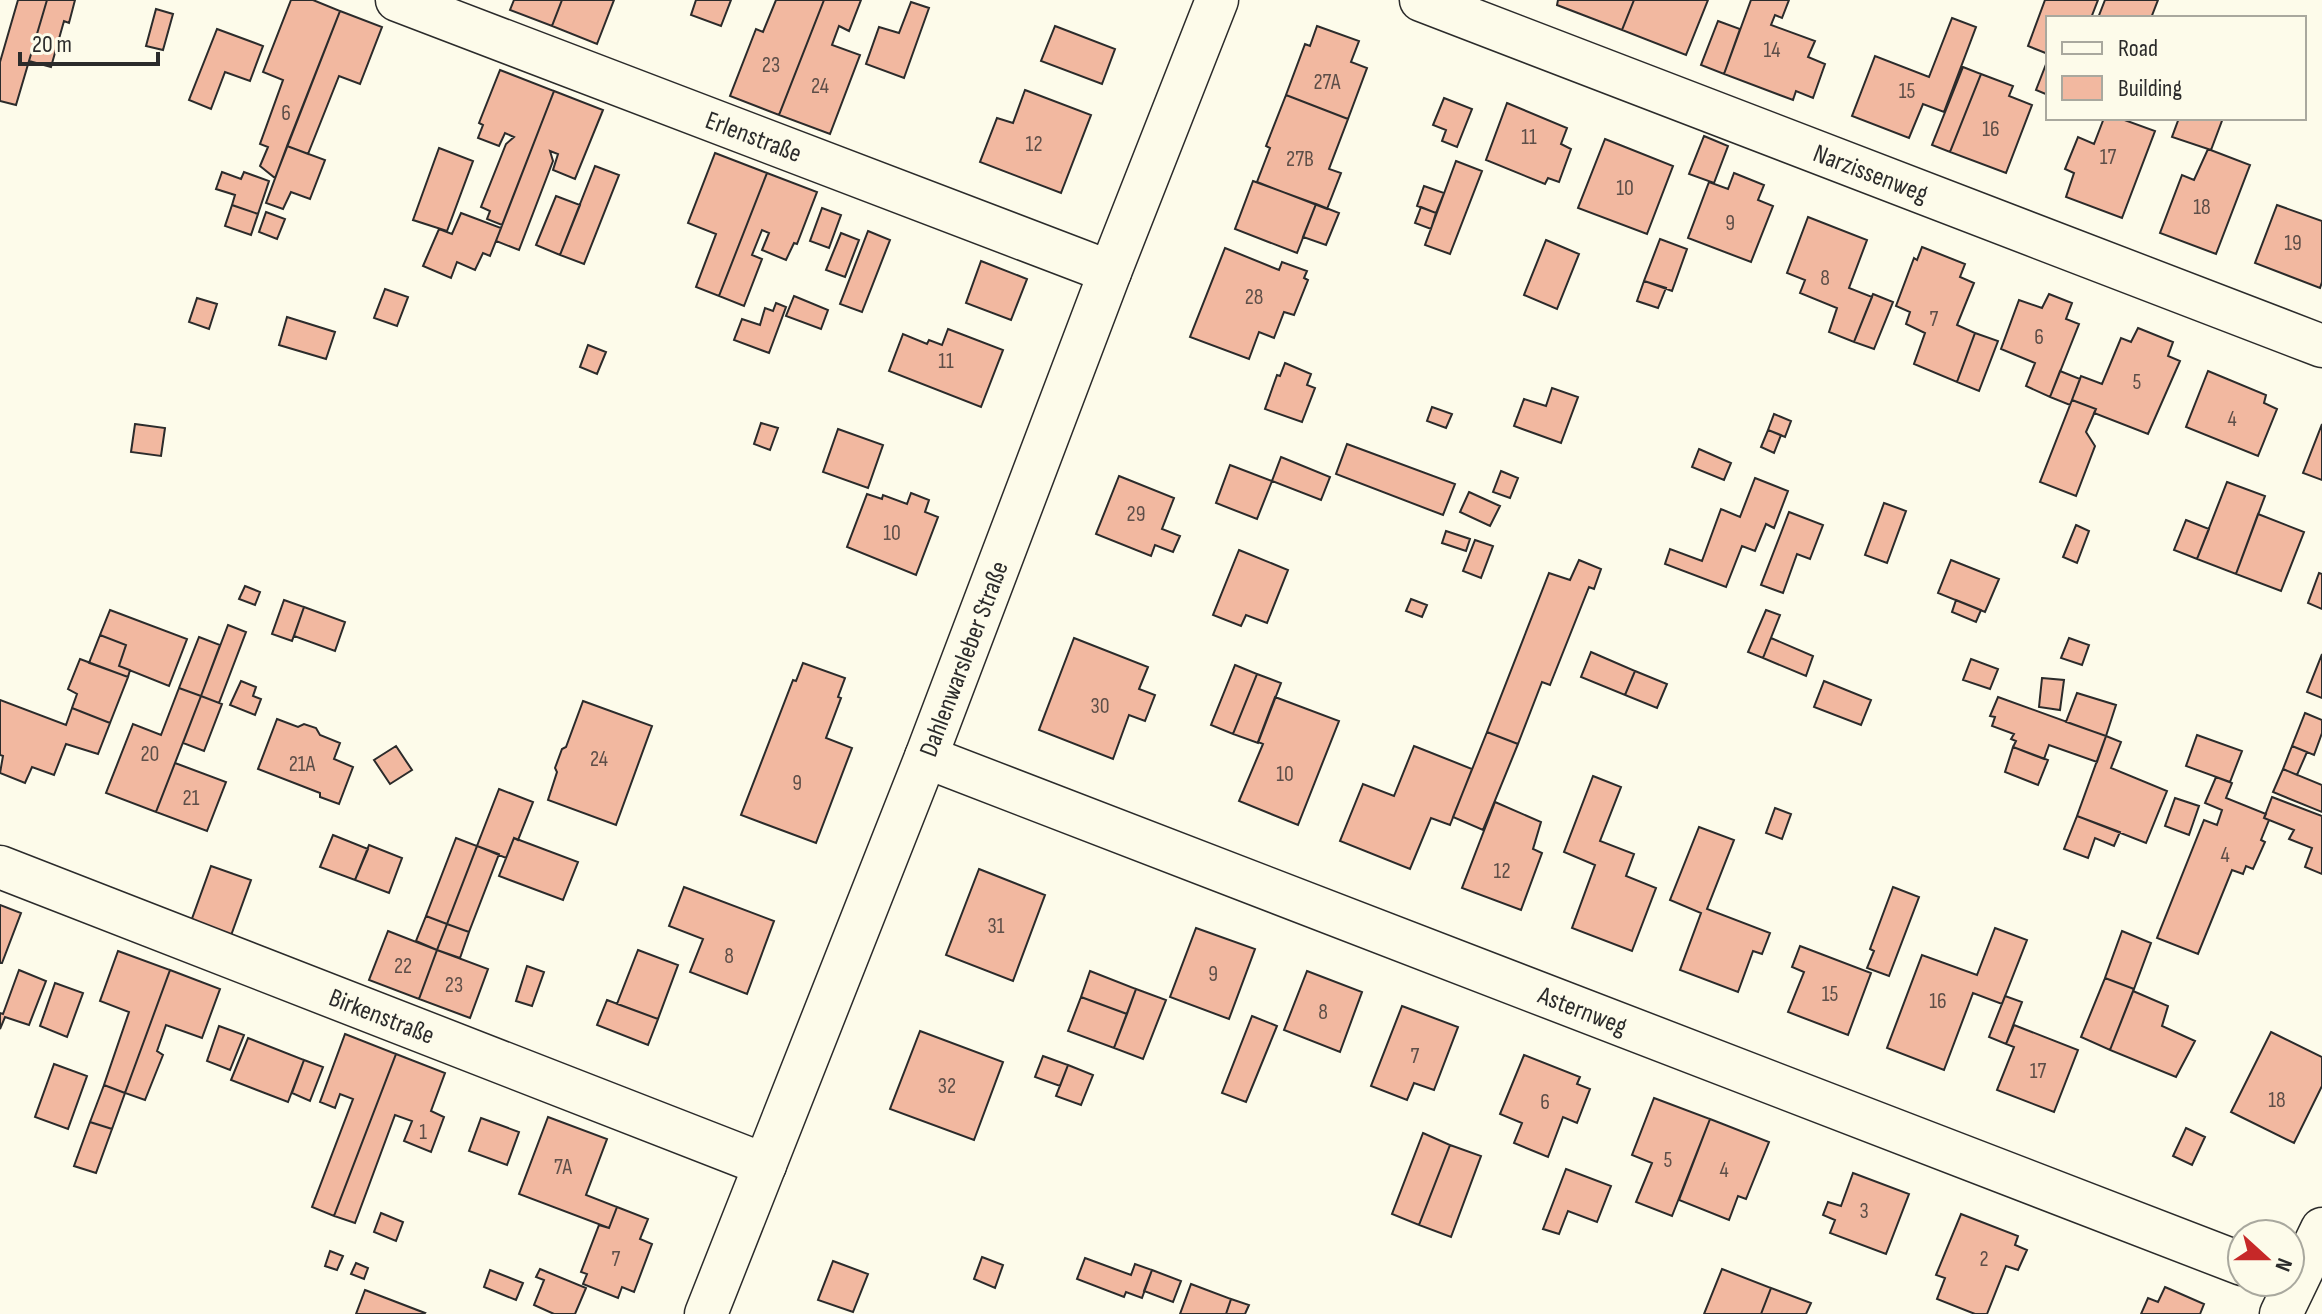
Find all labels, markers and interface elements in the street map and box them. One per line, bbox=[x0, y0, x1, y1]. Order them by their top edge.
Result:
scale bar bbox=[20, 16, 158, 66]
legend bbox=[2046, 16, 2306, 120]
text: 20 m bbox=[32, 30, 72, 59]
text: Road bbox=[2118, 34, 2158, 63]
house number: 14 bbox=[1764, 37, 1780, 64]
house number: 23 bbox=[762, 52, 780, 79]
house number: 27A bbox=[1314, 69, 1341, 96]
house number: 24 bbox=[811, 73, 829, 100]
text: Building bbox=[2118, 74, 2182, 103]
house number: 15 bbox=[1899, 78, 1915, 105]
house number: 6 bbox=[281, 100, 291, 127]
street label: Erlenstraße bbox=[701, 105, 806, 170]
house number: 16 bbox=[1982, 116, 2000, 143]
house number: 11 bbox=[1521, 124, 1537, 151]
house number: 12 bbox=[1025, 131, 1043, 158]
street label: Narzissenweg bbox=[1809, 138, 1932, 210]
house number: 17 bbox=[2100, 144, 2116, 171]
house number: 27B bbox=[1286, 146, 1314, 173]
house number: 10 bbox=[1616, 175, 1634, 202]
house number: 18 bbox=[2193, 194, 2211, 221]
house number: 9 bbox=[1725, 210, 1735, 237]
house number: 19 bbox=[2284, 230, 2302, 257]
house number: 8 bbox=[1820, 265, 1830, 292]
house number: 28 bbox=[1245, 284, 1263, 311]
house number: 7 bbox=[1930, 306, 1939, 333]
house number: 6 bbox=[2034, 324, 2044, 351]
house number: 11 bbox=[938, 348, 954, 375]
house number: 5 bbox=[2133, 369, 2142, 396]
house number: 4 bbox=[2227, 406, 2237, 433]
house number: 29 bbox=[1127, 501, 1145, 528]
house number: 10 bbox=[883, 520, 901, 547]
street label: Dahlenwarsleber Straße bbox=[914, 557, 1016, 761]
house number: 30 bbox=[1090, 693, 1110, 720]
house number: 20 bbox=[141, 741, 159, 768]
house number: 24 bbox=[590, 746, 608, 773]
house number: 21A bbox=[289, 751, 316, 778]
house number: 10 bbox=[1276, 761, 1294, 788]
house number: 9 bbox=[792, 770, 802, 797]
house number: 21 bbox=[183, 785, 200, 812]
house number: 4 bbox=[2220, 842, 2230, 869]
house number: 12 bbox=[1493, 858, 1511, 885]
house number: 31 bbox=[988, 913, 1005, 940]
house number: 8 bbox=[724, 943, 734, 970]
house number: 22 bbox=[394, 953, 412, 980]
house number: 9 bbox=[1208, 961, 1218, 988]
house number: 23 bbox=[445, 972, 463, 999]
street label: Asternweg bbox=[1533, 980, 1631, 1043]
house number: 15 bbox=[1822, 981, 1838, 1008]
street label: Birkenstraße bbox=[324, 983, 439, 1052]
house number: 16 bbox=[1929, 988, 1947, 1015]
house number: 8 bbox=[1318, 999, 1328, 1026]
house number: 7 bbox=[1411, 1043, 1420, 1070]
house number: 17 bbox=[2030, 1058, 2046, 1085]
house number: 32 bbox=[938, 1073, 956, 1100]
house number: 18 bbox=[2268, 1087, 2286, 1114]
house number: 6 bbox=[1540, 1089, 1550, 1116]
house number: 1 bbox=[419, 1119, 427, 1146]
house number: 5 bbox=[1664, 1147, 1673, 1174]
house number: 7A bbox=[554, 1154, 573, 1181]
house number: 4 bbox=[1719, 1157, 1729, 1184]
house number: 3 bbox=[1859, 1198, 1869, 1225]
north arrow bbox=[2226, 1218, 2306, 1298]
house number: 7 bbox=[612, 1246, 621, 1273]
house number: 2 bbox=[1979, 1246, 1989, 1273]
text: N bbox=[2269, 1254, 2298, 1275]

